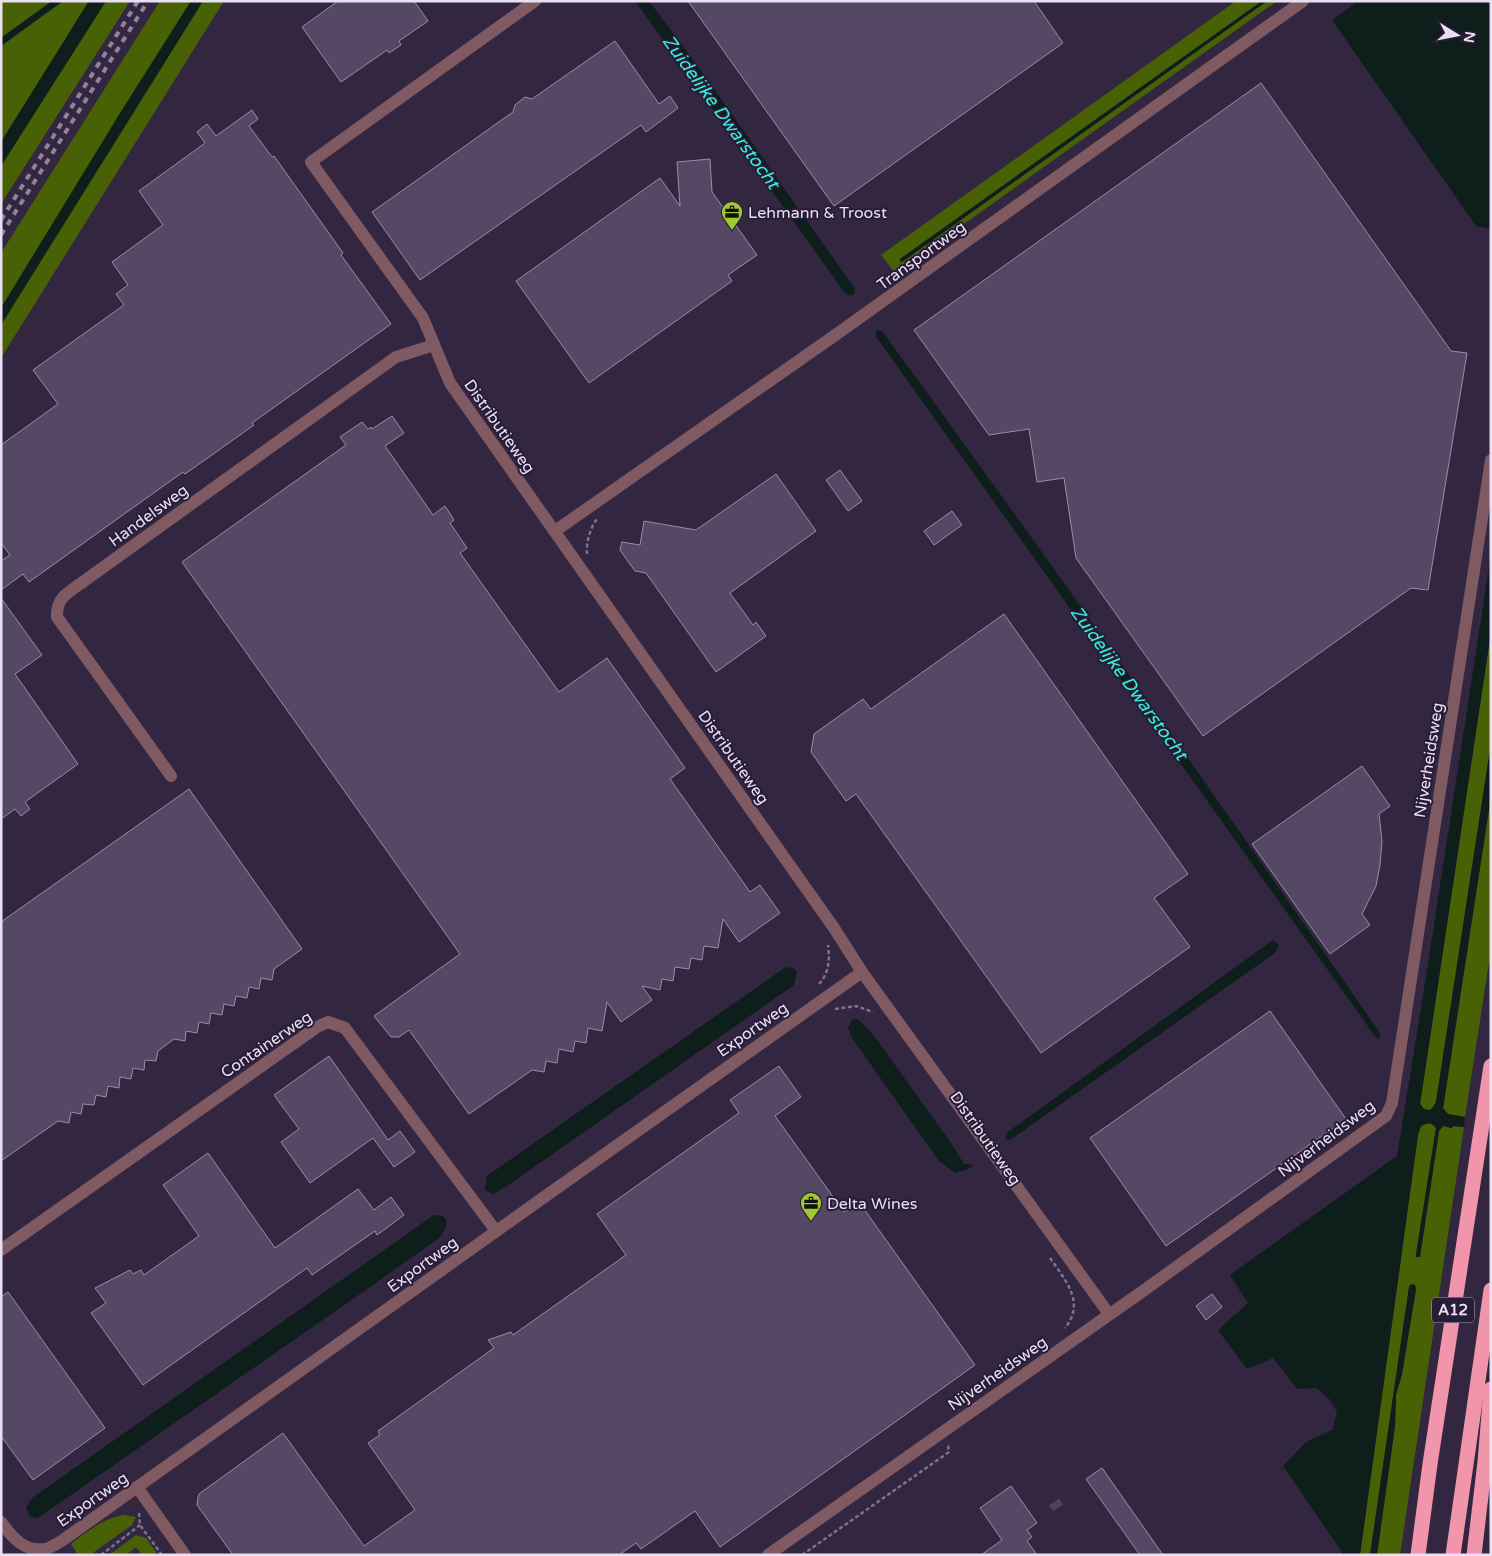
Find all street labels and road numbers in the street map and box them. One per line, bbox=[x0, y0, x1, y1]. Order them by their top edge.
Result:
street label: Transportweg bbox=[873, 217, 970, 295]
street label: Distributieweg bbox=[459, 376, 539, 477]
street label: Handelsweg bbox=[105, 480, 192, 551]
street label: Nijverheidsweg bbox=[1410, 701, 1448, 819]
street label: Distributieweg bbox=[693, 707, 773, 808]
street label: Exportweg bbox=[713, 998, 792, 1062]
street label: Containerweg bbox=[217, 1007, 316, 1083]
street label: Distributieweg bbox=[945, 1088, 1025, 1189]
street label: Nijverheidsweg bbox=[1274, 1096, 1379, 1182]
street label: Exportweg bbox=[383, 1232, 462, 1297]
road number: A12 bbox=[1432, 1298, 1474, 1322]
street label: Nijverheidsweg bbox=[944, 1332, 1051, 1415]
street label: Exportweg bbox=[53, 1468, 132, 1532]

